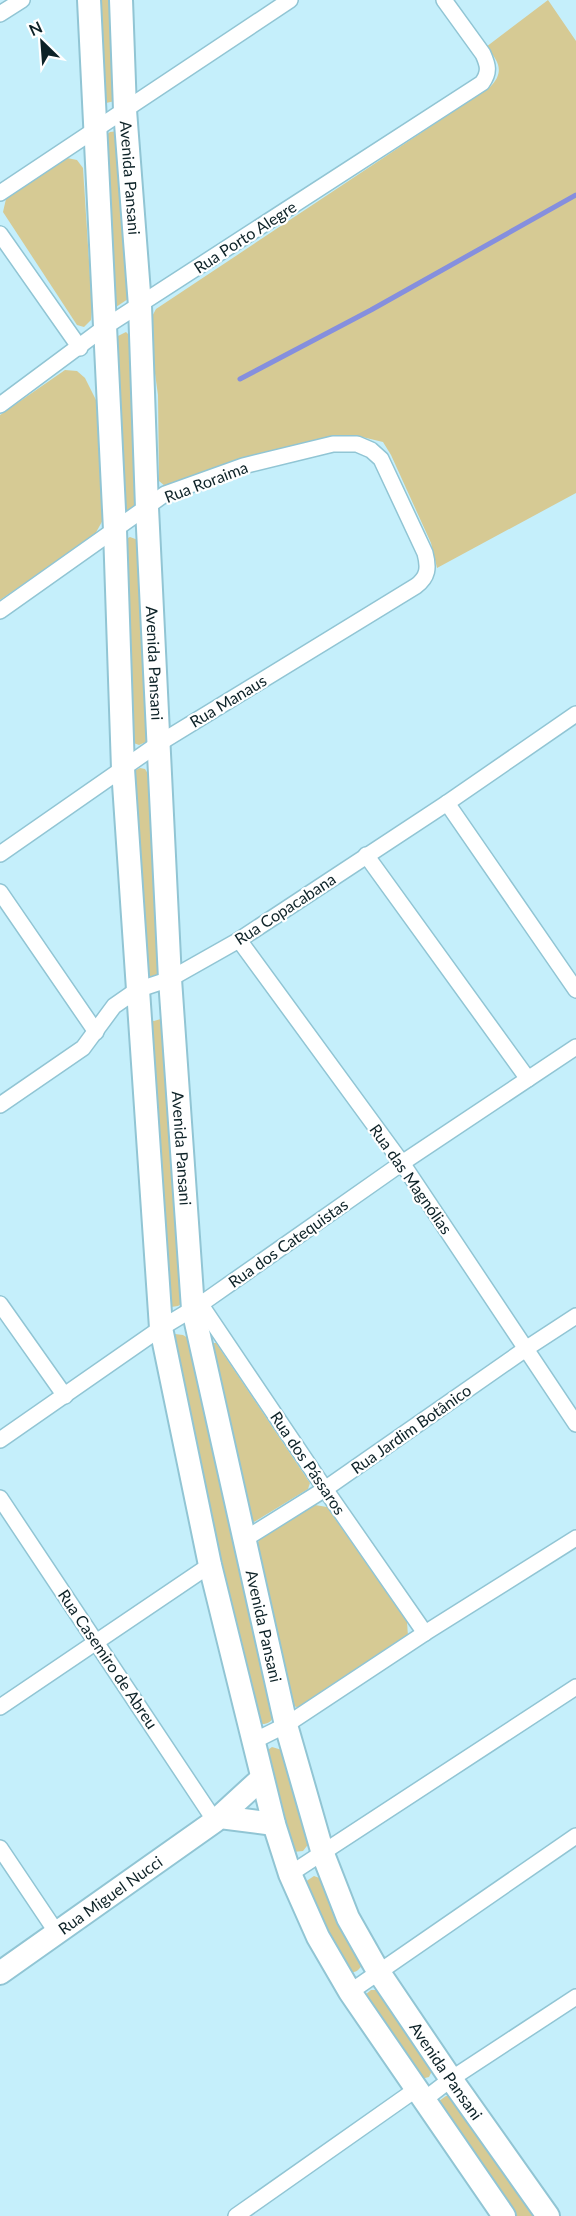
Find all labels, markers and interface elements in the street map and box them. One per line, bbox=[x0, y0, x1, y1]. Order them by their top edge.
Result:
north arrow bbox=[12, 12, 72, 72]
text: N bbox=[26, 17, 45, 39]
street label: Avenida Pansani bbox=[117, 120, 145, 235]
street label: Rua Porto Alegre bbox=[190, 196, 300, 277]
street label: Rua Roraima bbox=[161, 457, 250, 506]
street label: Avenida Pansani bbox=[143, 605, 167, 721]
street label: Rua Manaus bbox=[186, 670, 270, 731]
street label: Rua Copacabana bbox=[231, 869, 339, 948]
street label: Avenida Pansani bbox=[169, 1090, 196, 1206]
street label: Rua das Magnólias bbox=[366, 1120, 457, 1237]
street label: Rua dos Catequistas bbox=[224, 1194, 351, 1291]
street label: Rua Jardim Botânico bbox=[347, 1380, 474, 1477]
street label: Rua dos Pássaros bbox=[267, 1408, 350, 1518]
street label: Avenida Pansani bbox=[243, 1568, 286, 1684]
street label: Rua Casemiro de Abreu bbox=[55, 1585, 162, 1732]
street label: Rua Miguel Nucci bbox=[54, 1851, 166, 1938]
street label: Avenida Pansani bbox=[406, 2018, 487, 2123]

